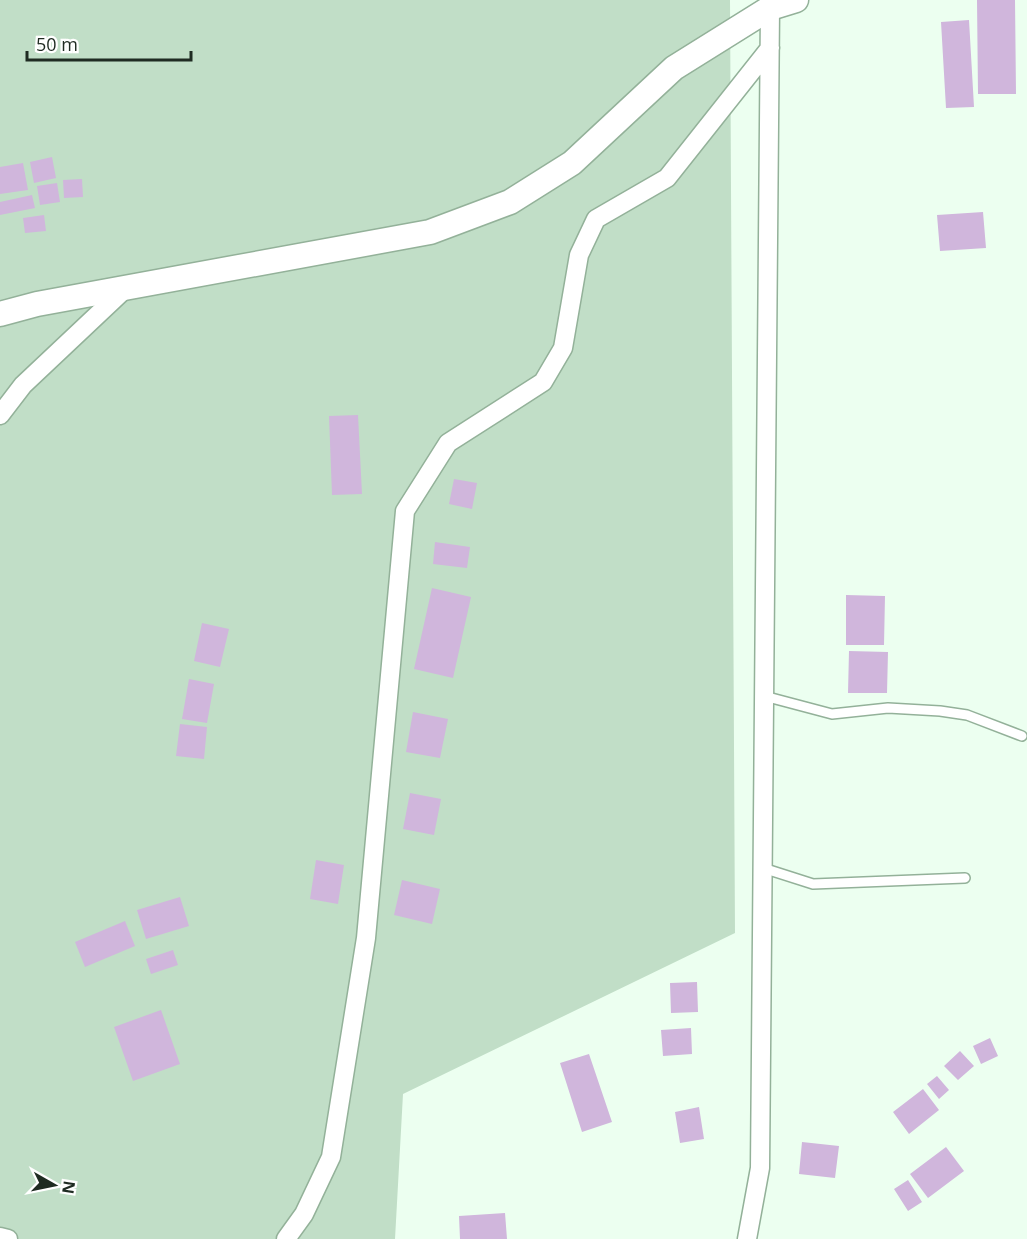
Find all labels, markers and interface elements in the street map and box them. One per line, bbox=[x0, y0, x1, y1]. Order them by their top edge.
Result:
scale bar bbox=[27, 24, 190, 62]
text: 50 m bbox=[36, 32, 78, 56]
north arrow bbox=[24, 1155, 84, 1215]
text: N bbox=[57, 1179, 81, 1195]

